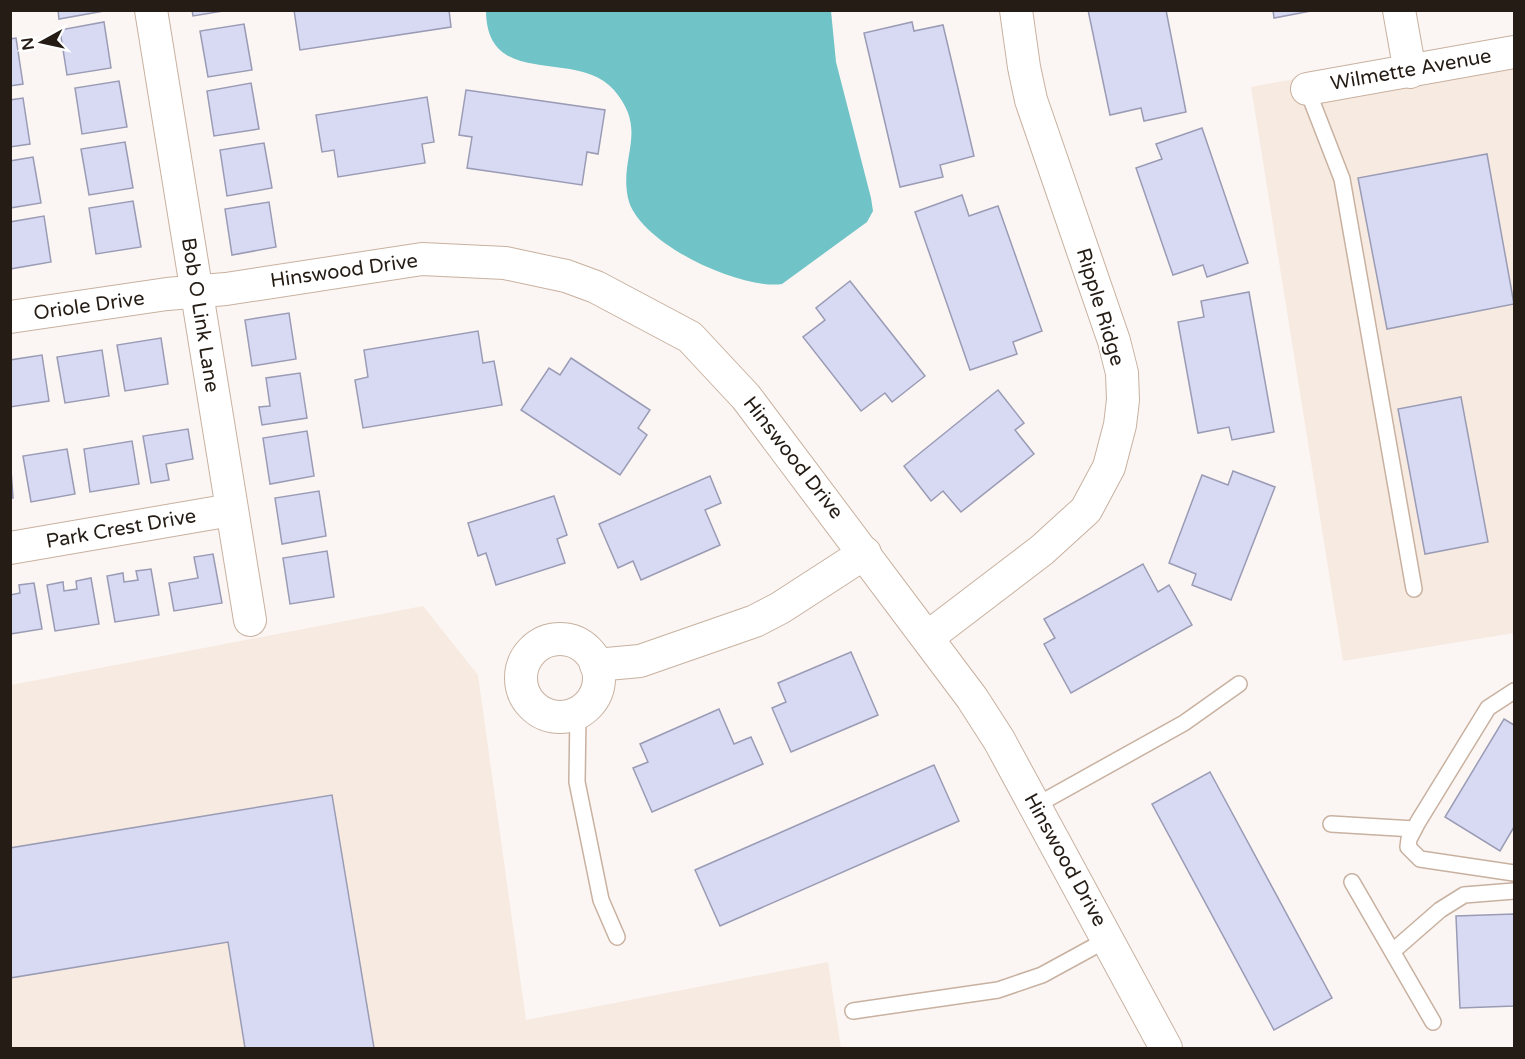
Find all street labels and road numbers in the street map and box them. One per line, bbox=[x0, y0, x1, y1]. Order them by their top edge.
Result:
street label: Wilmette Avenue bbox=[1329, 44, 1493, 96]
street label: Bob O Link Lane bbox=[176, 236, 224, 394]
street label: Ripple Ridge bbox=[1071, 245, 1129, 369]
street label: Hinswood Drive bbox=[269, 249, 419, 293]
street label: Oriole Drive bbox=[32, 286, 146, 326]
street label: Hinswood Drive bbox=[738, 392, 848, 524]
street label: Park Crest Drive bbox=[44, 504, 198, 554]
street label: Hinswood Drive bbox=[1018, 789, 1112, 931]

